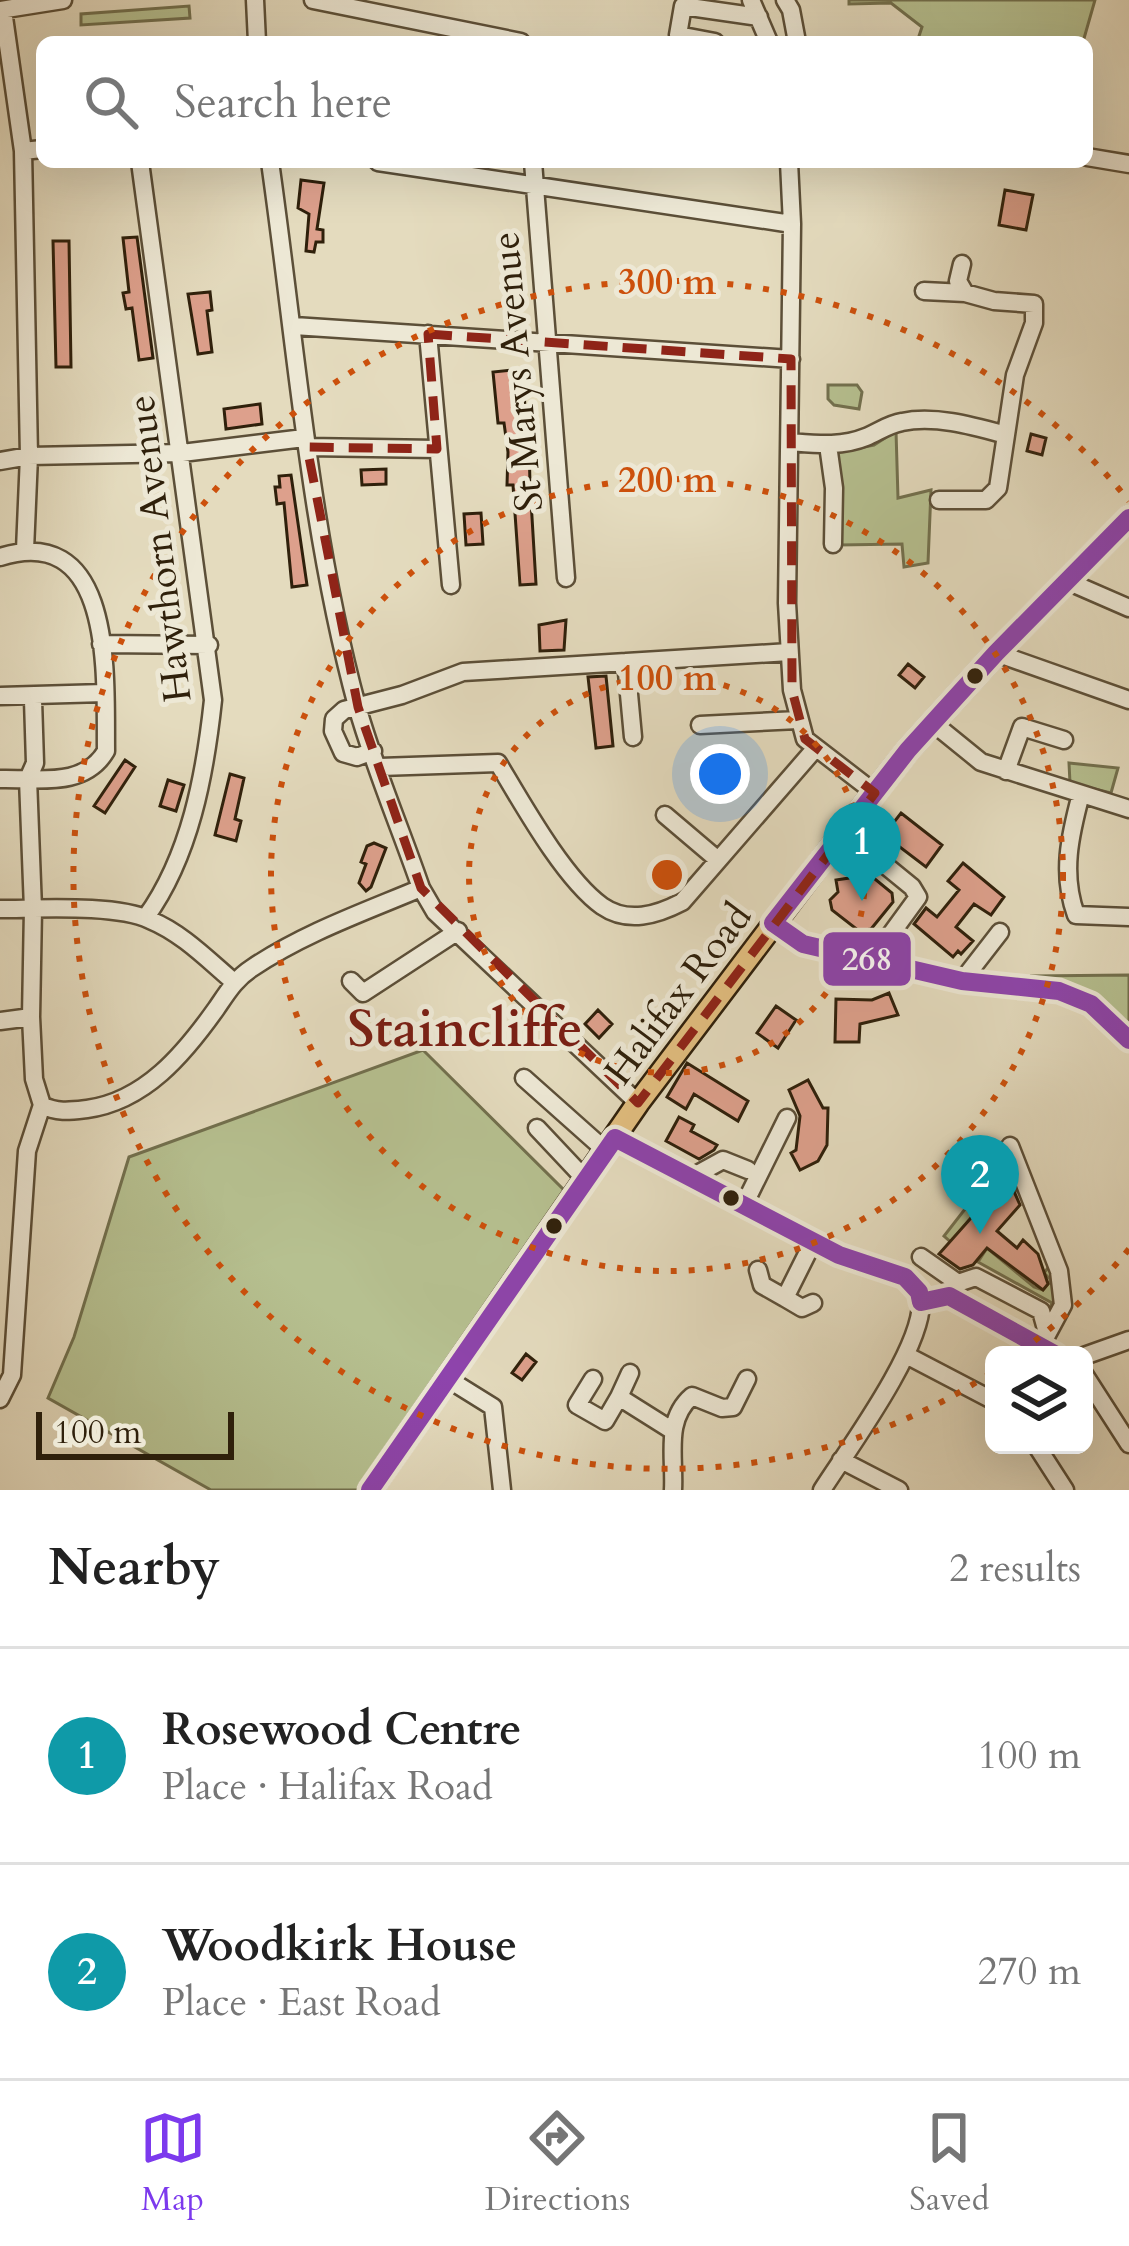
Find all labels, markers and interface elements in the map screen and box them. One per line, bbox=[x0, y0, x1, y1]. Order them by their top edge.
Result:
search box bbox=[36, 36, 1093, 168]
icon: search bbox=[78, 69, 144, 135]
text: Search here bbox=[174, 72, 392, 133]
street label: St Marys Avenue bbox=[479, 230, 556, 514]
text: 300 m bbox=[618, 258, 717, 307]
street label: Hawthorn Avenue bbox=[114, 392, 205, 705]
text: 200 m bbox=[618, 456, 717, 505]
text: 100 m bbox=[618, 654, 717, 703]
unlabelled marker bbox=[964, 665, 986, 687]
your location bbox=[690, 744, 750, 804]
pin: 1 bbox=[823, 802, 901, 901]
centre of rings bbox=[646, 854, 688, 896]
street label: Halifax Road bbox=[592, 892, 764, 1096]
line badge: 268 bbox=[821, 930, 913, 988]
text: 268 bbox=[842, 937, 892, 982]
district label: Staincliffe bbox=[347, 995, 583, 1065]
pin: 2 bbox=[941, 1135, 1019, 1234]
unlabelled marker bbox=[720, 1187, 742, 1209]
unlabelled marker bbox=[543, 1215, 565, 1237]
map controls bbox=[985, 1346, 1093, 1454]
button: layers bbox=[985, 1346, 1093, 1454]
scale bar bbox=[36, 1406, 234, 1459]
text: 100 m bbox=[54, 1410, 141, 1455]
text: Nearby bbox=[48, 1533, 220, 1603]
text: 2 results bbox=[949, 1542, 1081, 1595]
text: Rosewood Centre bbox=[162, 1699, 522, 1760]
text: 1 bbox=[77, 1729, 97, 1782]
text: 100 m bbox=[978, 1729, 1081, 1782]
text: Place · Halifax Road bbox=[162, 1760, 493, 1813]
text: Woodkirk House bbox=[162, 1915, 517, 1976]
text: 2 bbox=[77, 1945, 97, 1998]
text: 270 m bbox=[978, 1945, 1081, 1998]
text: Place · East Road bbox=[162, 1976, 441, 2029]
tab: Map bbox=[140, 2105, 206, 2222]
tab: Directions bbox=[485, 2105, 630, 2222]
tab: Saved bbox=[909, 2105, 989, 2222]

